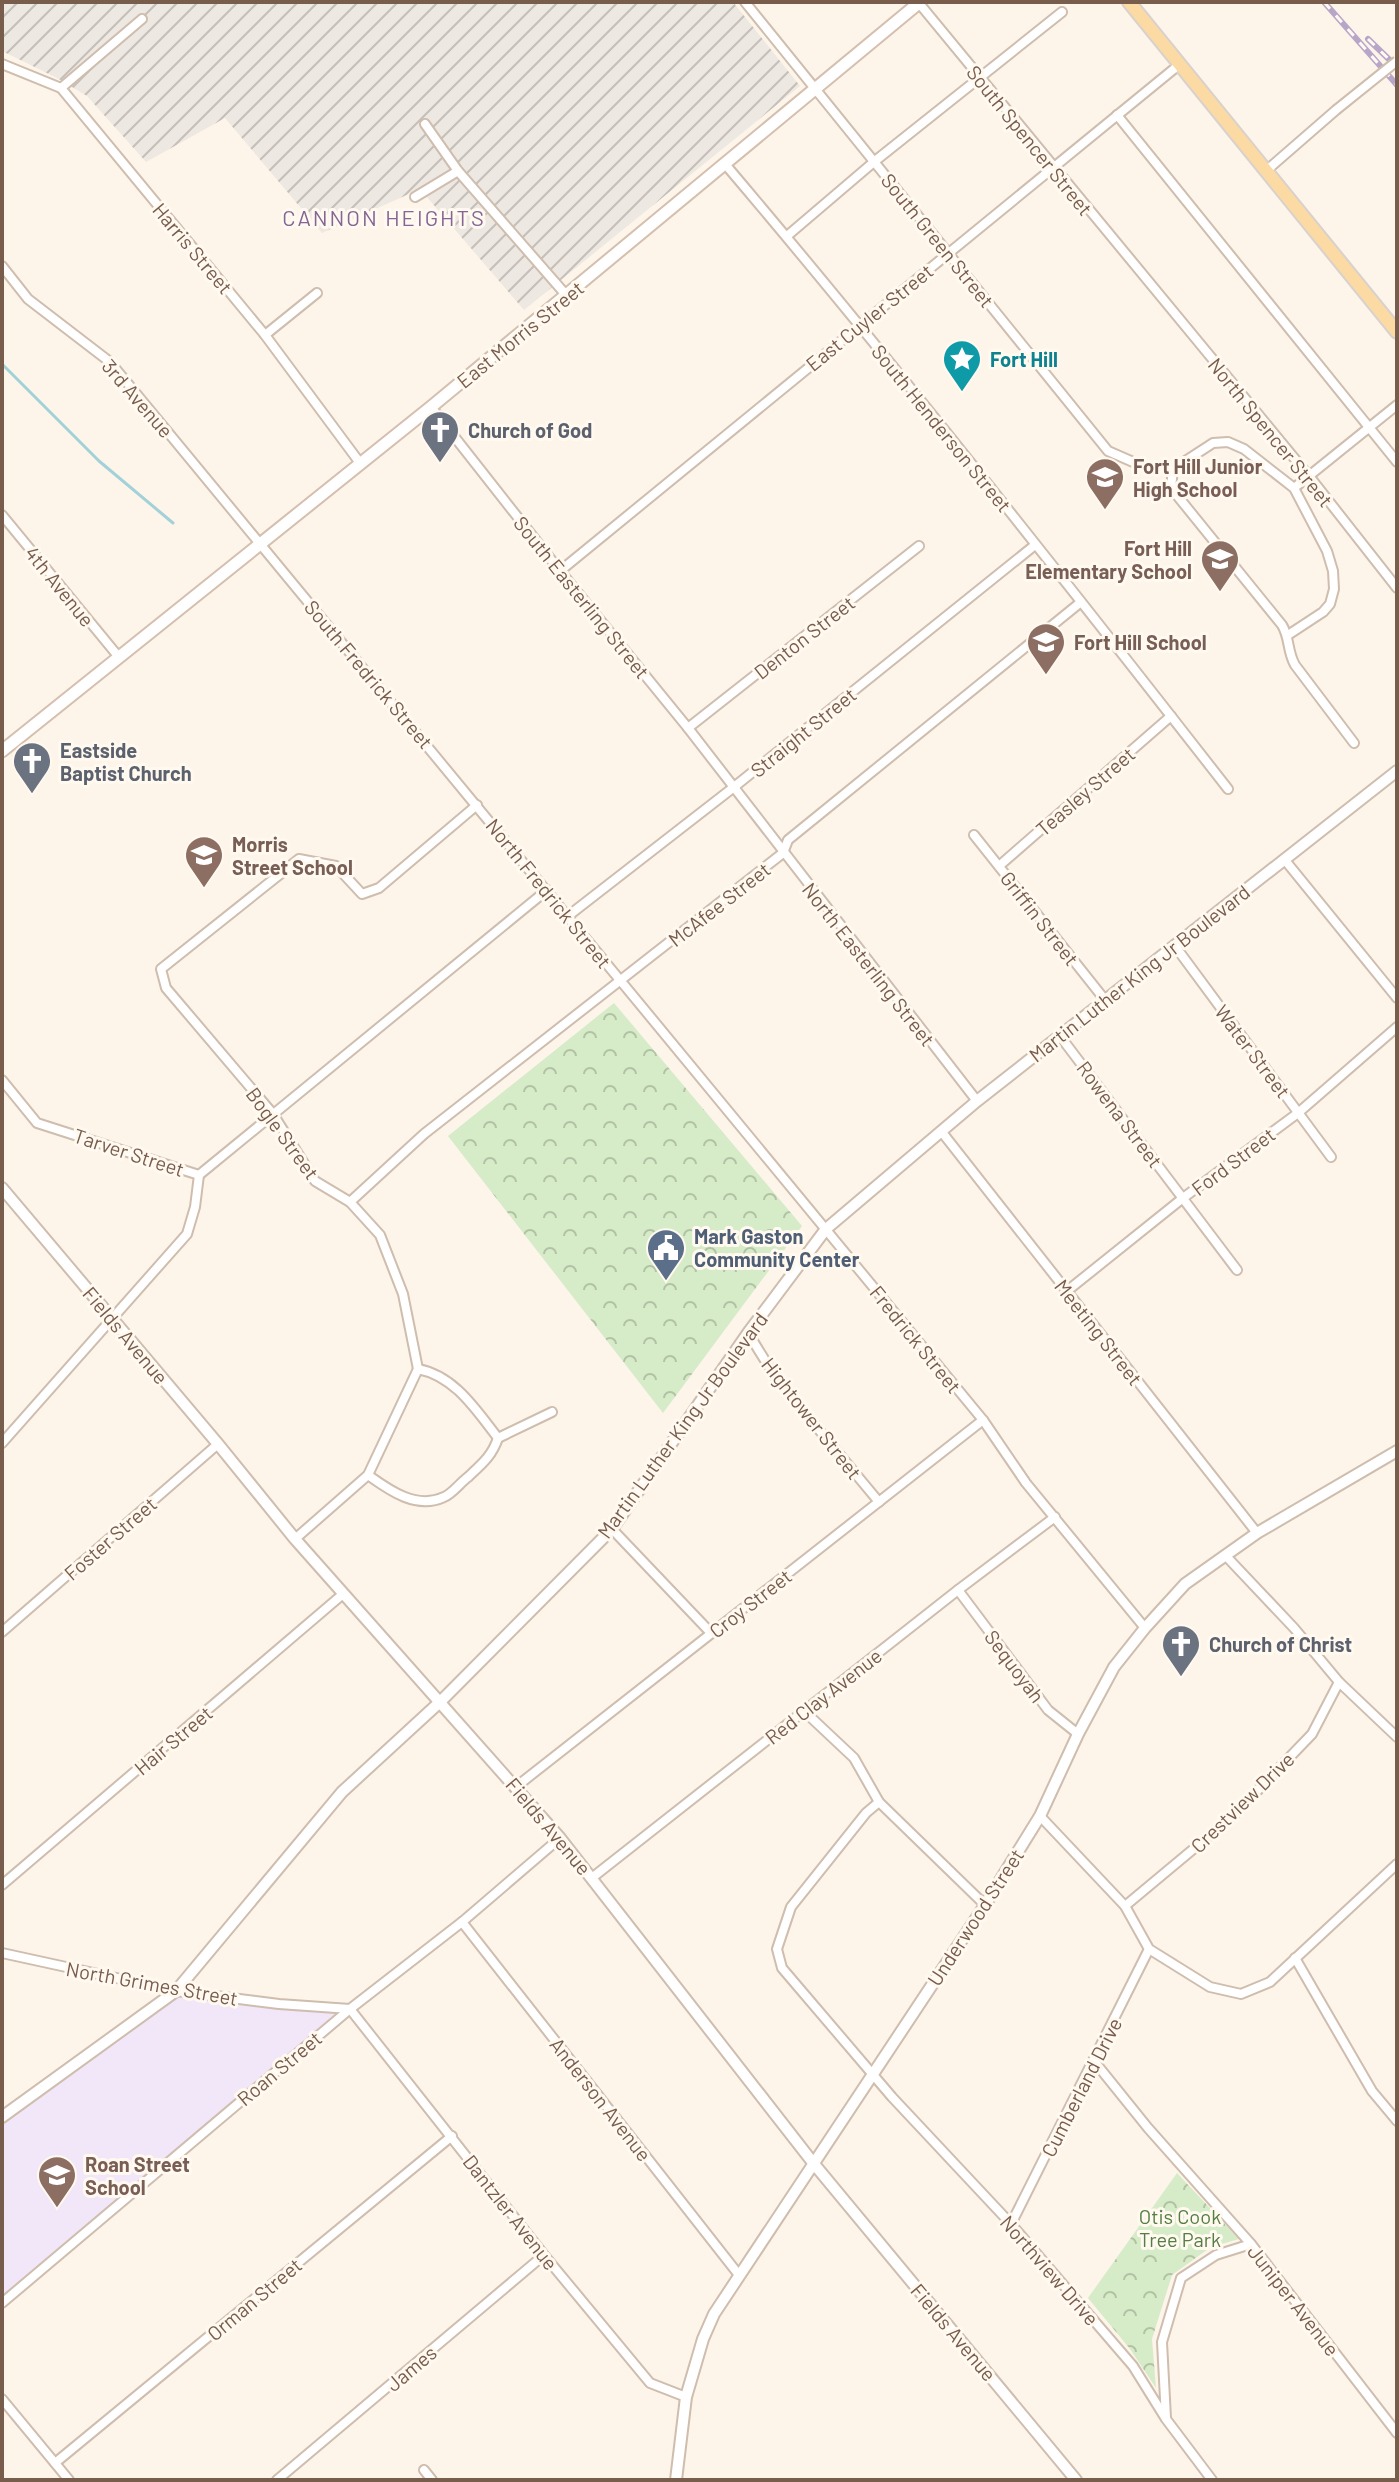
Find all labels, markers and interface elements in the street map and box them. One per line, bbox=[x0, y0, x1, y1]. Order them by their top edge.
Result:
street label: South Spencer Street bbox=[962, 60, 1098, 220]
street label: South Green Street bbox=[877, 168, 999, 312]
street label: Harris Street bbox=[148, 198, 238, 298]
district label: CANNON HEIGHTS bbox=[282, 204, 486, 230]
street label: East Cuyler Street bbox=[801, 258, 937, 376]
street label: East Morris Street bbox=[452, 275, 588, 393]
place icon: Fort Hill bbox=[941, 338, 983, 393]
street label: South Henderson Street bbox=[867, 339, 1017, 517]
place label: Fort Hill bbox=[990, 347, 1058, 371]
street label: North Spencer Street bbox=[1204, 353, 1338, 511]
street label: 3rd Avenue bbox=[97, 354, 179, 442]
church icon: Church of God bbox=[419, 409, 461, 464]
place label: Church of God bbox=[468, 418, 592, 442]
place label: Fort Hill Junior High School bbox=[1133, 454, 1263, 501]
school or university icon: Fort Hill Junior High School bbox=[1084, 456, 1126, 511]
street label: South Easterling Street bbox=[509, 511, 655, 683]
place label: Fort Hill Elementary School bbox=[1025, 536, 1192, 583]
school or university icon: Fort Hill Elementary School bbox=[1199, 538, 1241, 593]
street label: 4th Avenue bbox=[20, 541, 100, 631]
street label: Denton Street bbox=[749, 590, 859, 684]
street label: South Fredrick Street bbox=[300, 595, 438, 753]
school or university icon: Fort Hill School bbox=[1025, 621, 1067, 676]
place label: Fort Hill School bbox=[1074, 630, 1207, 654]
street label: Straight Street bbox=[745, 682, 861, 782]
place label: Eastside Baptist Church bbox=[60, 738, 192, 785]
church icon: Eastside Baptist Church bbox=[11, 740, 53, 795]
street label: Teasley Street bbox=[1031, 742, 1139, 840]
street label: North Fredrick Street bbox=[481, 813, 617, 973]
place label: Morris Street School bbox=[232, 832, 353, 879]
school or university icon: Morris Street School bbox=[183, 834, 225, 889]
street label: McAfee Street bbox=[663, 857, 775, 951]
street label: Griffin Street bbox=[996, 866, 1084, 970]
street label: North Easterling Street bbox=[798, 878, 940, 1050]
street label: Martin Luther King Jr Boulevard bbox=[1024, 879, 1254, 1067]
street label: Water Street bbox=[1210, 1000, 1296, 1102]
street label: Rowena Street bbox=[1072, 1056, 1168, 1172]
street label: Bogle Street bbox=[242, 1082, 324, 1184]
street label: Ford Street bbox=[1187, 1122, 1279, 1200]
street label: Tarver Street bbox=[71, 1123, 187, 1181]
place label: Mark Gaston Community Center bbox=[694, 1224, 860, 1271]
public building icon: Mark Gaston Community Center bbox=[645, 1227, 687, 1282]
street label: Meeting Street bbox=[1050, 1274, 1148, 1390]
street label: Fredrick Street bbox=[865, 1280, 967, 1398]
street label: Fields Avenue bbox=[78, 1281, 174, 1389]
street label: Martin Luther King Jr Boulevard bbox=[592, 1307, 772, 1543]
street label: Hightower Street bbox=[757, 1352, 867, 1484]
street label: Foster Street bbox=[59, 1491, 161, 1585]
street label: Croy Street bbox=[704, 1563, 796, 1643]
church icon: Church of Christ bbox=[1160, 1623, 1202, 1678]
street label: Sequoyah bbox=[980, 1625, 1050, 1707]
place label: Church of Christ bbox=[1209, 1632, 1352, 1656]
street label: Red Clay Avenue bbox=[760, 1643, 886, 1749]
street label: Hair Street bbox=[129, 1701, 217, 1779]
street label: Crestview Drive bbox=[1185, 1747, 1299, 1857]
street label: Fields Avenue bbox=[501, 1772, 597, 1880]
street label: Underwood Street bbox=[922, 1844, 1028, 1990]
street label: North Grimes Street bbox=[64, 1956, 240, 2010]
street label: Cumberland Drive bbox=[1036, 2013, 1126, 2161]
street label: Roan Street bbox=[232, 2026, 326, 2110]
street label: Anderson Avenue bbox=[545, 2032, 657, 2166]
street label: Dantzler Avenue bbox=[459, 2150, 563, 2274]
place label: Roan Street School bbox=[85, 2152, 190, 2199]
school or university icon: Roan Street School bbox=[36, 2154, 78, 2209]
park label: Otis Cook Tree Park bbox=[1139, 2204, 1221, 2251]
street label: Northview Drive bbox=[996, 2210, 1104, 2330]
street label: Juniper Avenue bbox=[1243, 2240, 1345, 2360]
street label: Orman Street bbox=[202, 2253, 306, 2345]
street label: Fields Avenue bbox=[906, 2278, 1002, 2386]
street label: James bbox=[381, 2340, 441, 2396]

